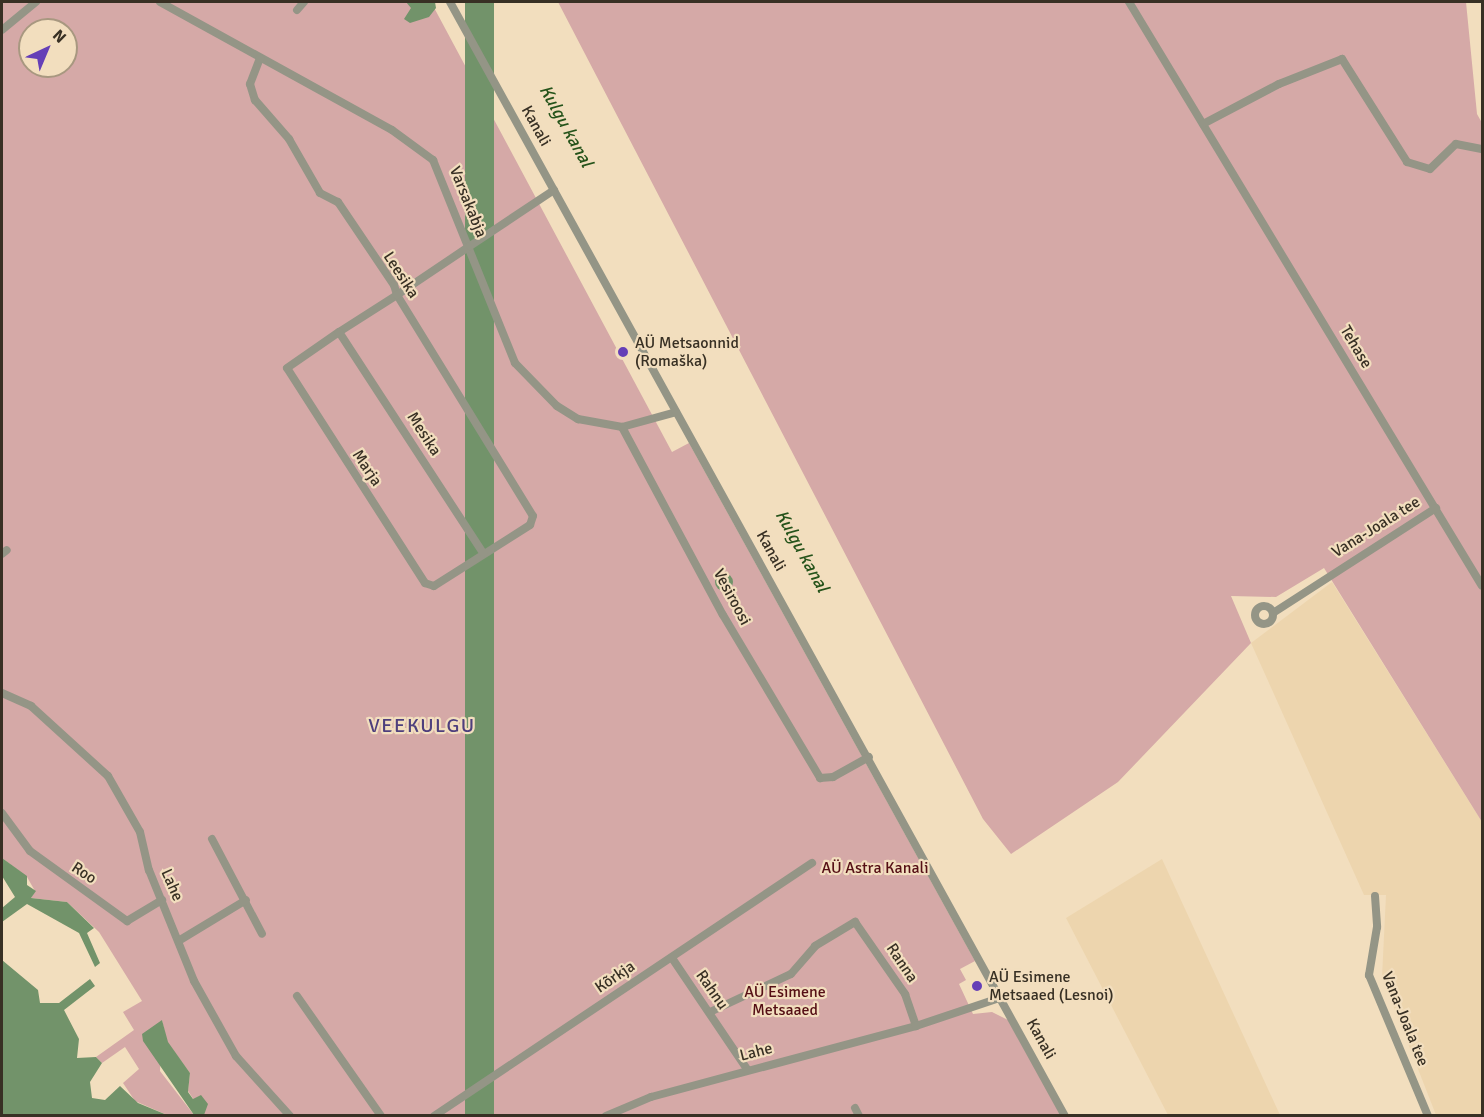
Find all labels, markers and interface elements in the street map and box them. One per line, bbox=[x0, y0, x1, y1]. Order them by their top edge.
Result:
north arrow bbox=[18, 18, 78, 78]
text: N bbox=[48, 25, 70, 48]
water label: Kulgu kanal bbox=[534, 81, 598, 171]
street label: Kanali bbox=[517, 102, 555, 150]
street label: Varsakabja bbox=[445, 164, 491, 240]
street label: Leesika bbox=[379, 248, 423, 302]
street label: Tehase bbox=[1336, 322, 1376, 372]
place label: AÜ Metsaonnid (Romaška) bbox=[635, 333, 739, 371]
marker: AÜ Metsaonnid (Romaška) bbox=[616, 345, 630, 359]
street label: Mesika bbox=[403, 408, 445, 460]
street label: Marja bbox=[348, 446, 386, 490]
street label: Vana-Joala tee bbox=[1328, 492, 1424, 562]
water label: Kulgu kanal bbox=[770, 506, 834, 596]
street label: Kanali bbox=[752, 527, 790, 575]
street label: Vesiroosi bbox=[709, 565, 755, 629]
district label: VEEKULGU bbox=[368, 713, 476, 737]
street label: Roo bbox=[68, 858, 100, 888]
park label: AÜ Astra Kanali bbox=[822, 858, 928, 878]
street label: Lahe bbox=[157, 866, 187, 904]
street label: Ranna bbox=[882, 940, 922, 986]
street label: Kõrkja bbox=[591, 957, 639, 997]
street label: Rahnu bbox=[692, 967, 732, 1013]
place label: AÜ Esimene Metsaaed (Lesnoi) bbox=[989, 967, 1114, 1005]
street label: Vana-Joala tee bbox=[1377, 969, 1433, 1069]
marker: AÜ Esimene Metsaaed (Lesnoi) bbox=[970, 979, 984, 993]
park label: AÜ Esimene Metsaaed bbox=[744, 982, 826, 1020]
street label: Kanali bbox=[1022, 1015, 1060, 1063]
street label: Lahe bbox=[738, 1039, 774, 1065]

